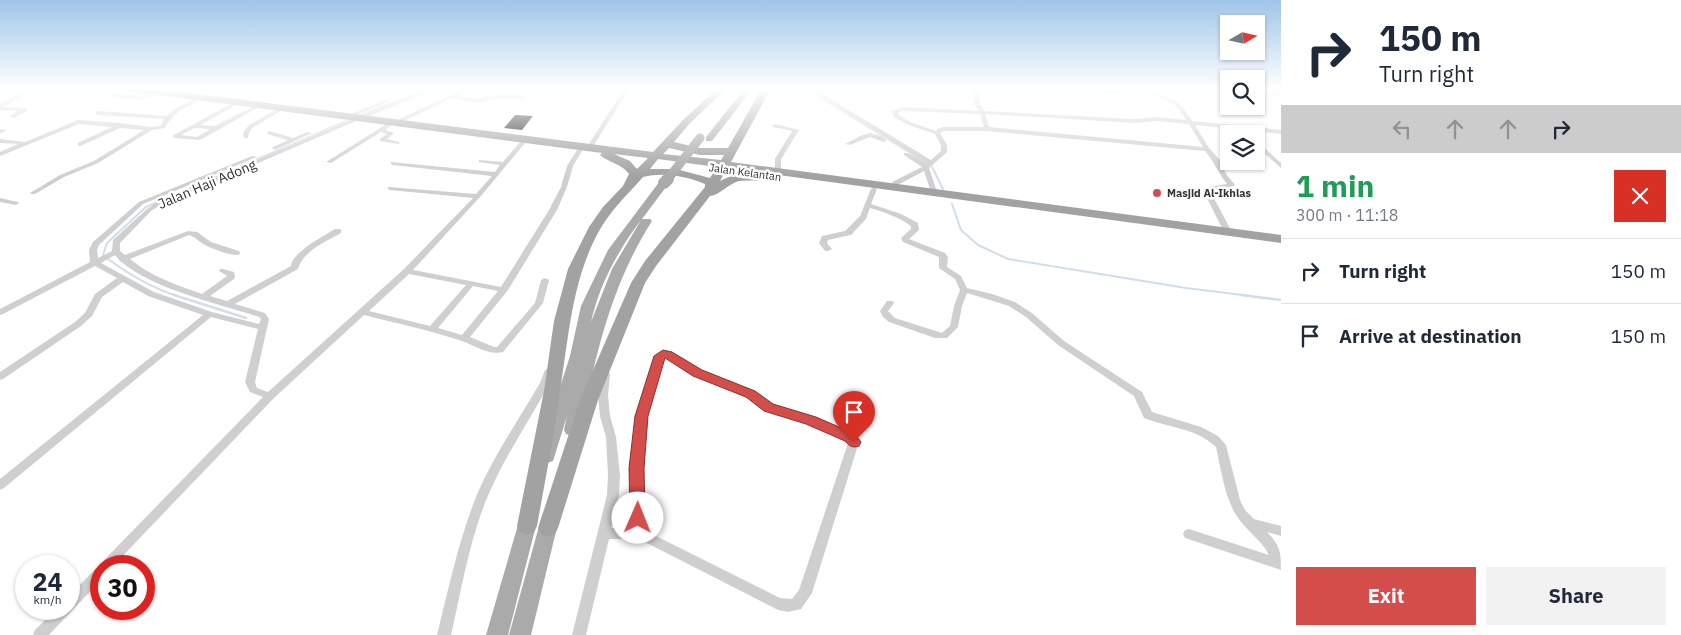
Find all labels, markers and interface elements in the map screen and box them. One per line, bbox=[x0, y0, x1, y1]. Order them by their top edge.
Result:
north arrow bbox=[1220, 15, 1265, 60]
map controls bbox=[1220, 15, 1265, 170]
text: 150 m bbox=[1379, 15, 1482, 61]
icon: right bbox=[1296, 20, 1361, 85]
text: Turn right bbox=[1379, 59, 1474, 88]
button: search bbox=[1220, 70, 1265, 115]
icon: left bbox=[1388, 115, 1416, 143]
icon: ahead bbox=[1441, 115, 1469, 143]
icon: ahead bbox=[1494, 115, 1522, 143]
icon: right bbox=[1547, 115, 1575, 143]
button: layers bbox=[1220, 125, 1265, 170]
street label: Jalan Haji Adong bbox=[155, 155, 259, 213]
street label: Jalan Kelantan bbox=[708, 160, 782, 184]
text: 1 min bbox=[1296, 166, 1374, 205]
button: close bbox=[1614, 170, 1666, 222]
place label: Masjid Al-Ikhlas bbox=[1167, 186, 1251, 200]
marker: Masjid Al-Ikhlas bbox=[1151, 187, 1163, 199]
text: 300 m · 11:18 bbox=[1296, 205, 1398, 225]
icon: right bbox=[1296, 257, 1324, 285]
text: Turn right bbox=[1339, 259, 1426, 283]
text: 150 m bbox=[1611, 259, 1666, 283]
icon: arrive bbox=[1296, 322, 1324, 350]
text: Arrive at destination bbox=[1339, 324, 1522, 348]
text: 150 m bbox=[1611, 324, 1666, 348]
pin bbox=[833, 391, 875, 442]
icon: arrive bbox=[840, 398, 868, 426]
position arrow bbox=[611, 491, 663, 543]
speed limit sign: 30 bbox=[90, 555, 155, 620]
text: 24 bbox=[32, 565, 63, 598]
button: Exit bbox=[1296, 567, 1476, 625]
button: Share bbox=[1486, 567, 1666, 625]
text: km/h bbox=[33, 592, 62, 607]

